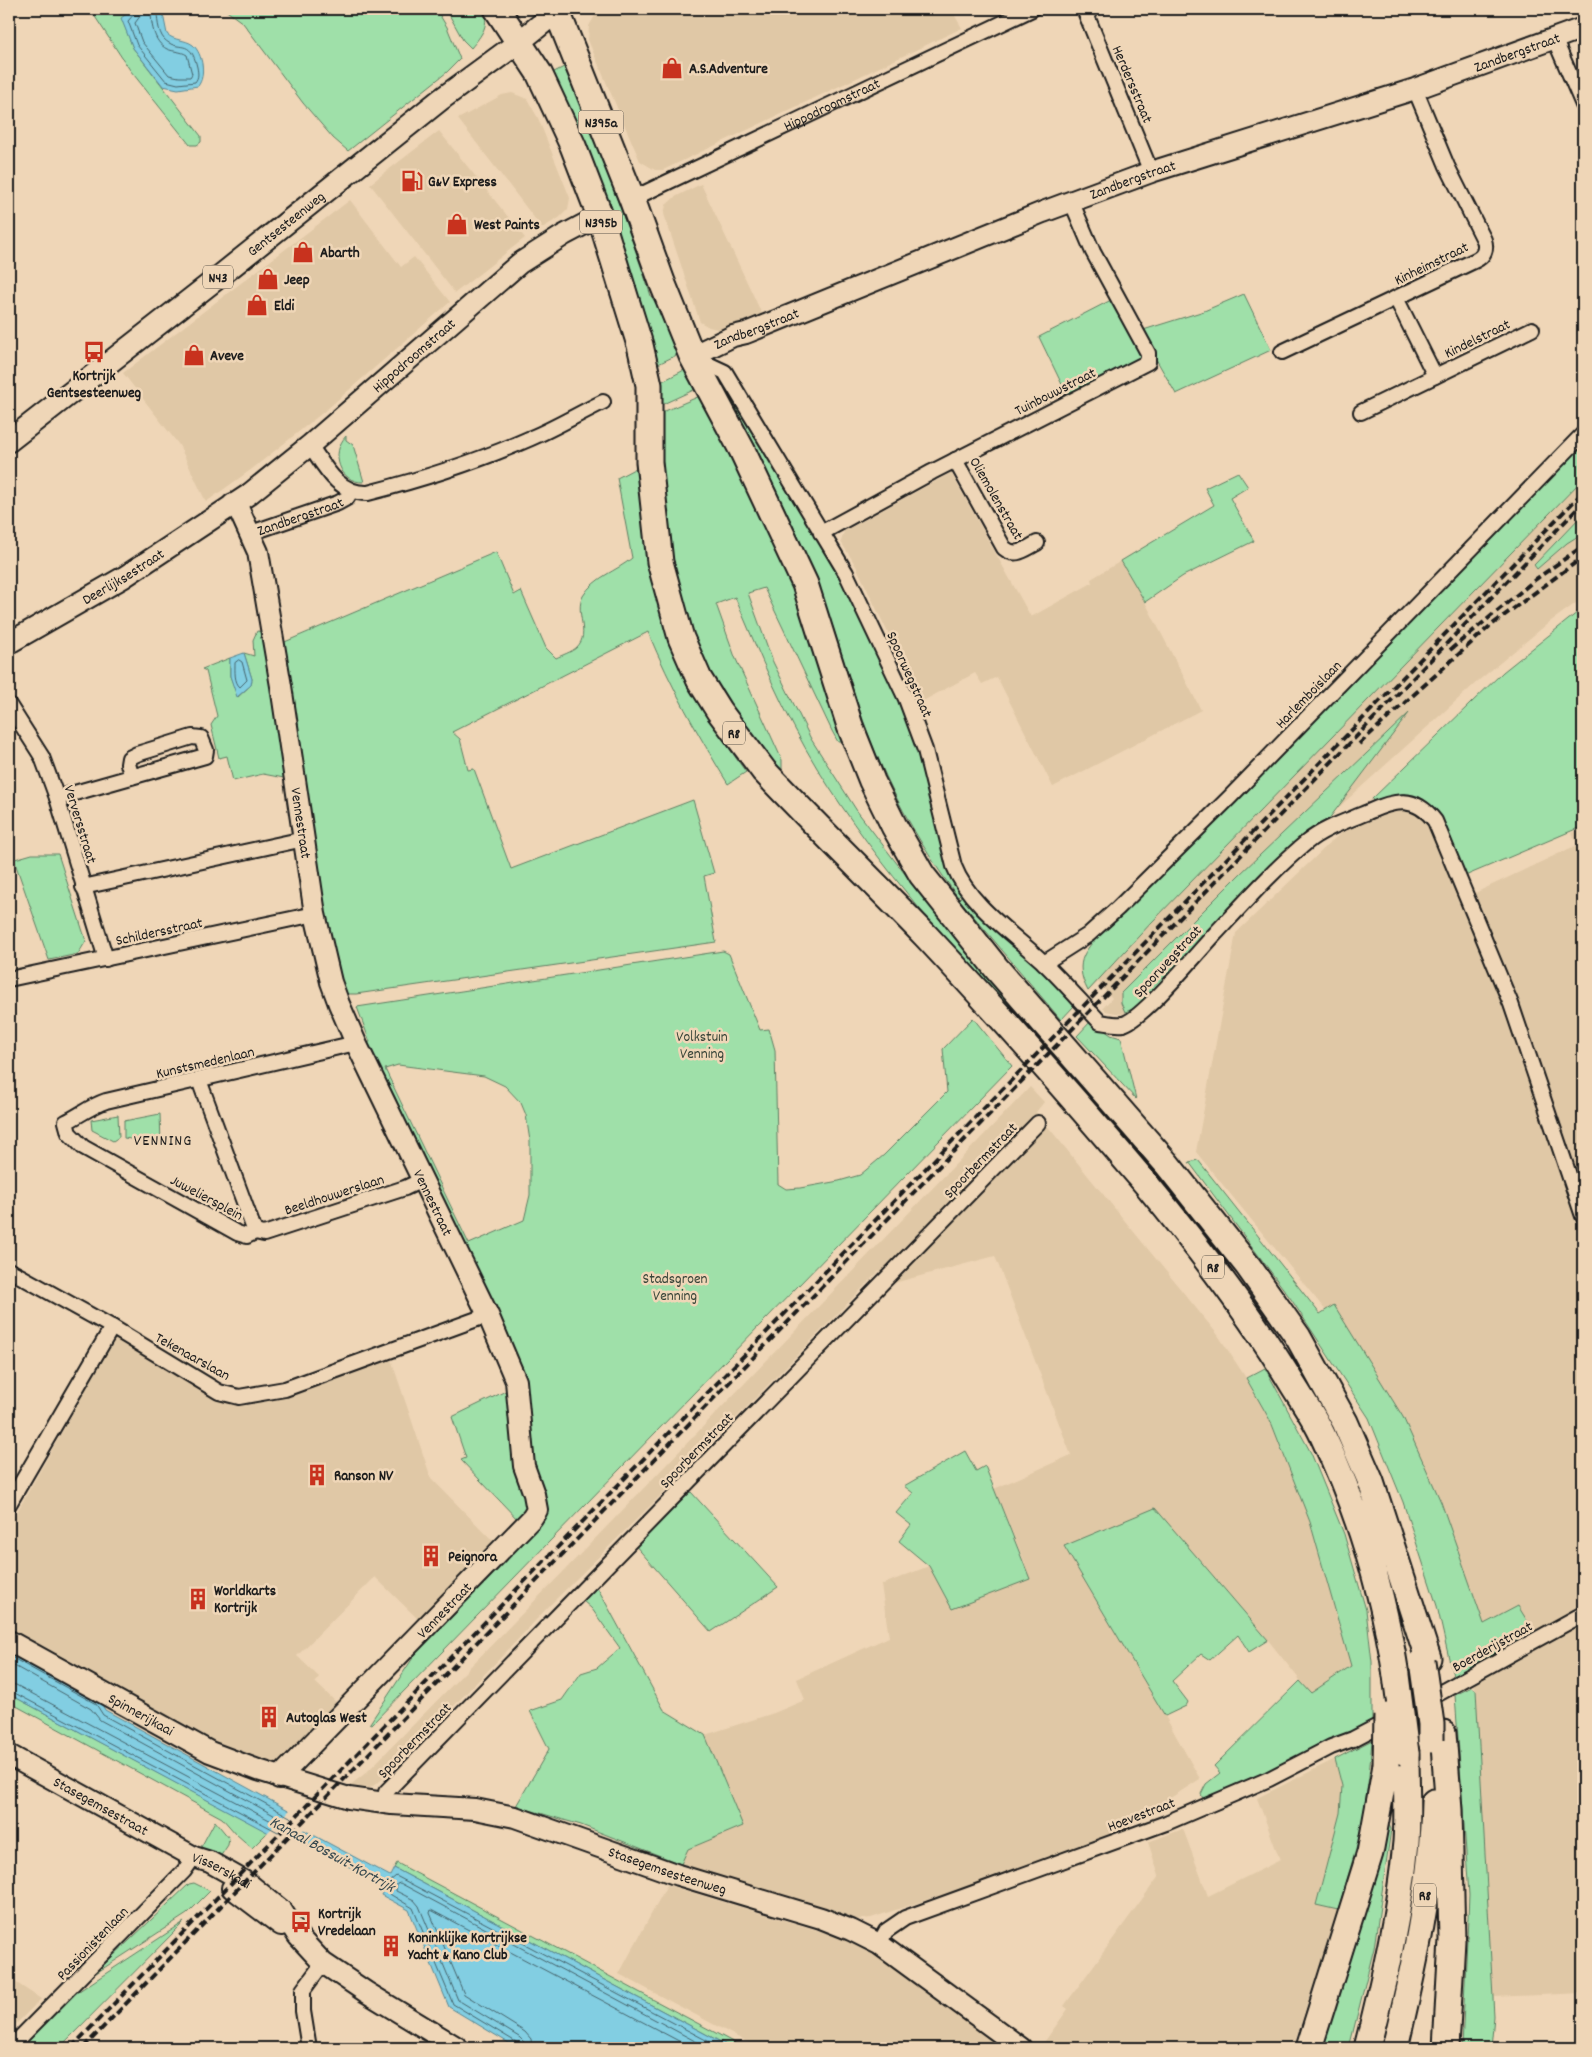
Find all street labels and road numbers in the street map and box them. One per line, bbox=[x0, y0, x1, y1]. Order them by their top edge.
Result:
street label: Zandbergstraat bbox=[1472, 28, 1564, 80]
street label: Herdersstraat bbox=[1105, 43, 1158, 127]
street label: Hippodroomstraat bbox=[781, 73, 885, 138]
road number: N395a bbox=[578, 110, 624, 134]
street label: Zandbergstraat bbox=[1087, 156, 1179, 207]
street label: Gentsesteenweg bbox=[243, 187, 331, 263]
road number: N395b bbox=[580, 210, 622, 233]
street label: Kinheimstraat bbox=[1391, 237, 1473, 292]
road number: N43 bbox=[203, 266, 233, 288]
street label: Zandbergstraat bbox=[711, 303, 803, 357]
street label: Hippodroomstraat bbox=[368, 314, 462, 399]
street label: Kindelstraat bbox=[1441, 314, 1515, 365]
street label: Tuinbouwstraat bbox=[1012, 363, 1101, 423]
street label: Oliemolenstraat bbox=[963, 453, 1028, 545]
street label: Zandbergstraat bbox=[255, 492, 349, 543]
street label: Deerlijksestraat bbox=[79, 544, 170, 612]
street label: Spoorwegstraat bbox=[879, 628, 937, 722]
street label: Harlemboislaan bbox=[1271, 656, 1348, 735]
road number: R8 bbox=[723, 721, 745, 744]
street label: Verversstraat bbox=[57, 783, 102, 867]
street label: Vennestraat bbox=[283, 786, 316, 861]
street label: Schildersstraat bbox=[114, 913, 205, 953]
street label: Spoorwegstraat bbox=[1129, 921, 1208, 1004]
street label: Kunstsmedenlaan bbox=[154, 1042, 257, 1086]
street label: Spoorbermstraat bbox=[939, 1118, 1024, 1204]
street label: Vennestraat bbox=[406, 1166, 457, 1241]
street label: Beeldhouwerslaan bbox=[282, 1169, 387, 1222]
street label: Juweliersplein bbox=[166, 1170, 246, 1227]
road number: R8 bbox=[1202, 1256, 1224, 1278]
street label: Tekenaarslaan bbox=[150, 1328, 234, 1387]
street label: Spoorbermstraat bbox=[655, 1408, 740, 1494]
street label: Vennestraat bbox=[413, 1578, 478, 1645]
street label: Boerderijstraat bbox=[1449, 1616, 1538, 1679]
street label: Spinnerijkaai bbox=[103, 1689, 177, 1743]
street label: Spoorbermstraat bbox=[373, 1698, 458, 1784]
street label: Stasegemsestraat bbox=[48, 1772, 152, 1843]
street label: Hoevestraat bbox=[1105, 1793, 1179, 1839]
street label: Stasegemsesteenweg bbox=[605, 1842, 729, 1902]
street label: Visserskaai bbox=[189, 1848, 255, 1896]
road number: R8 bbox=[1414, 1884, 1436, 1906]
street label: Passionistenlaan bbox=[52, 1902, 135, 1986]

